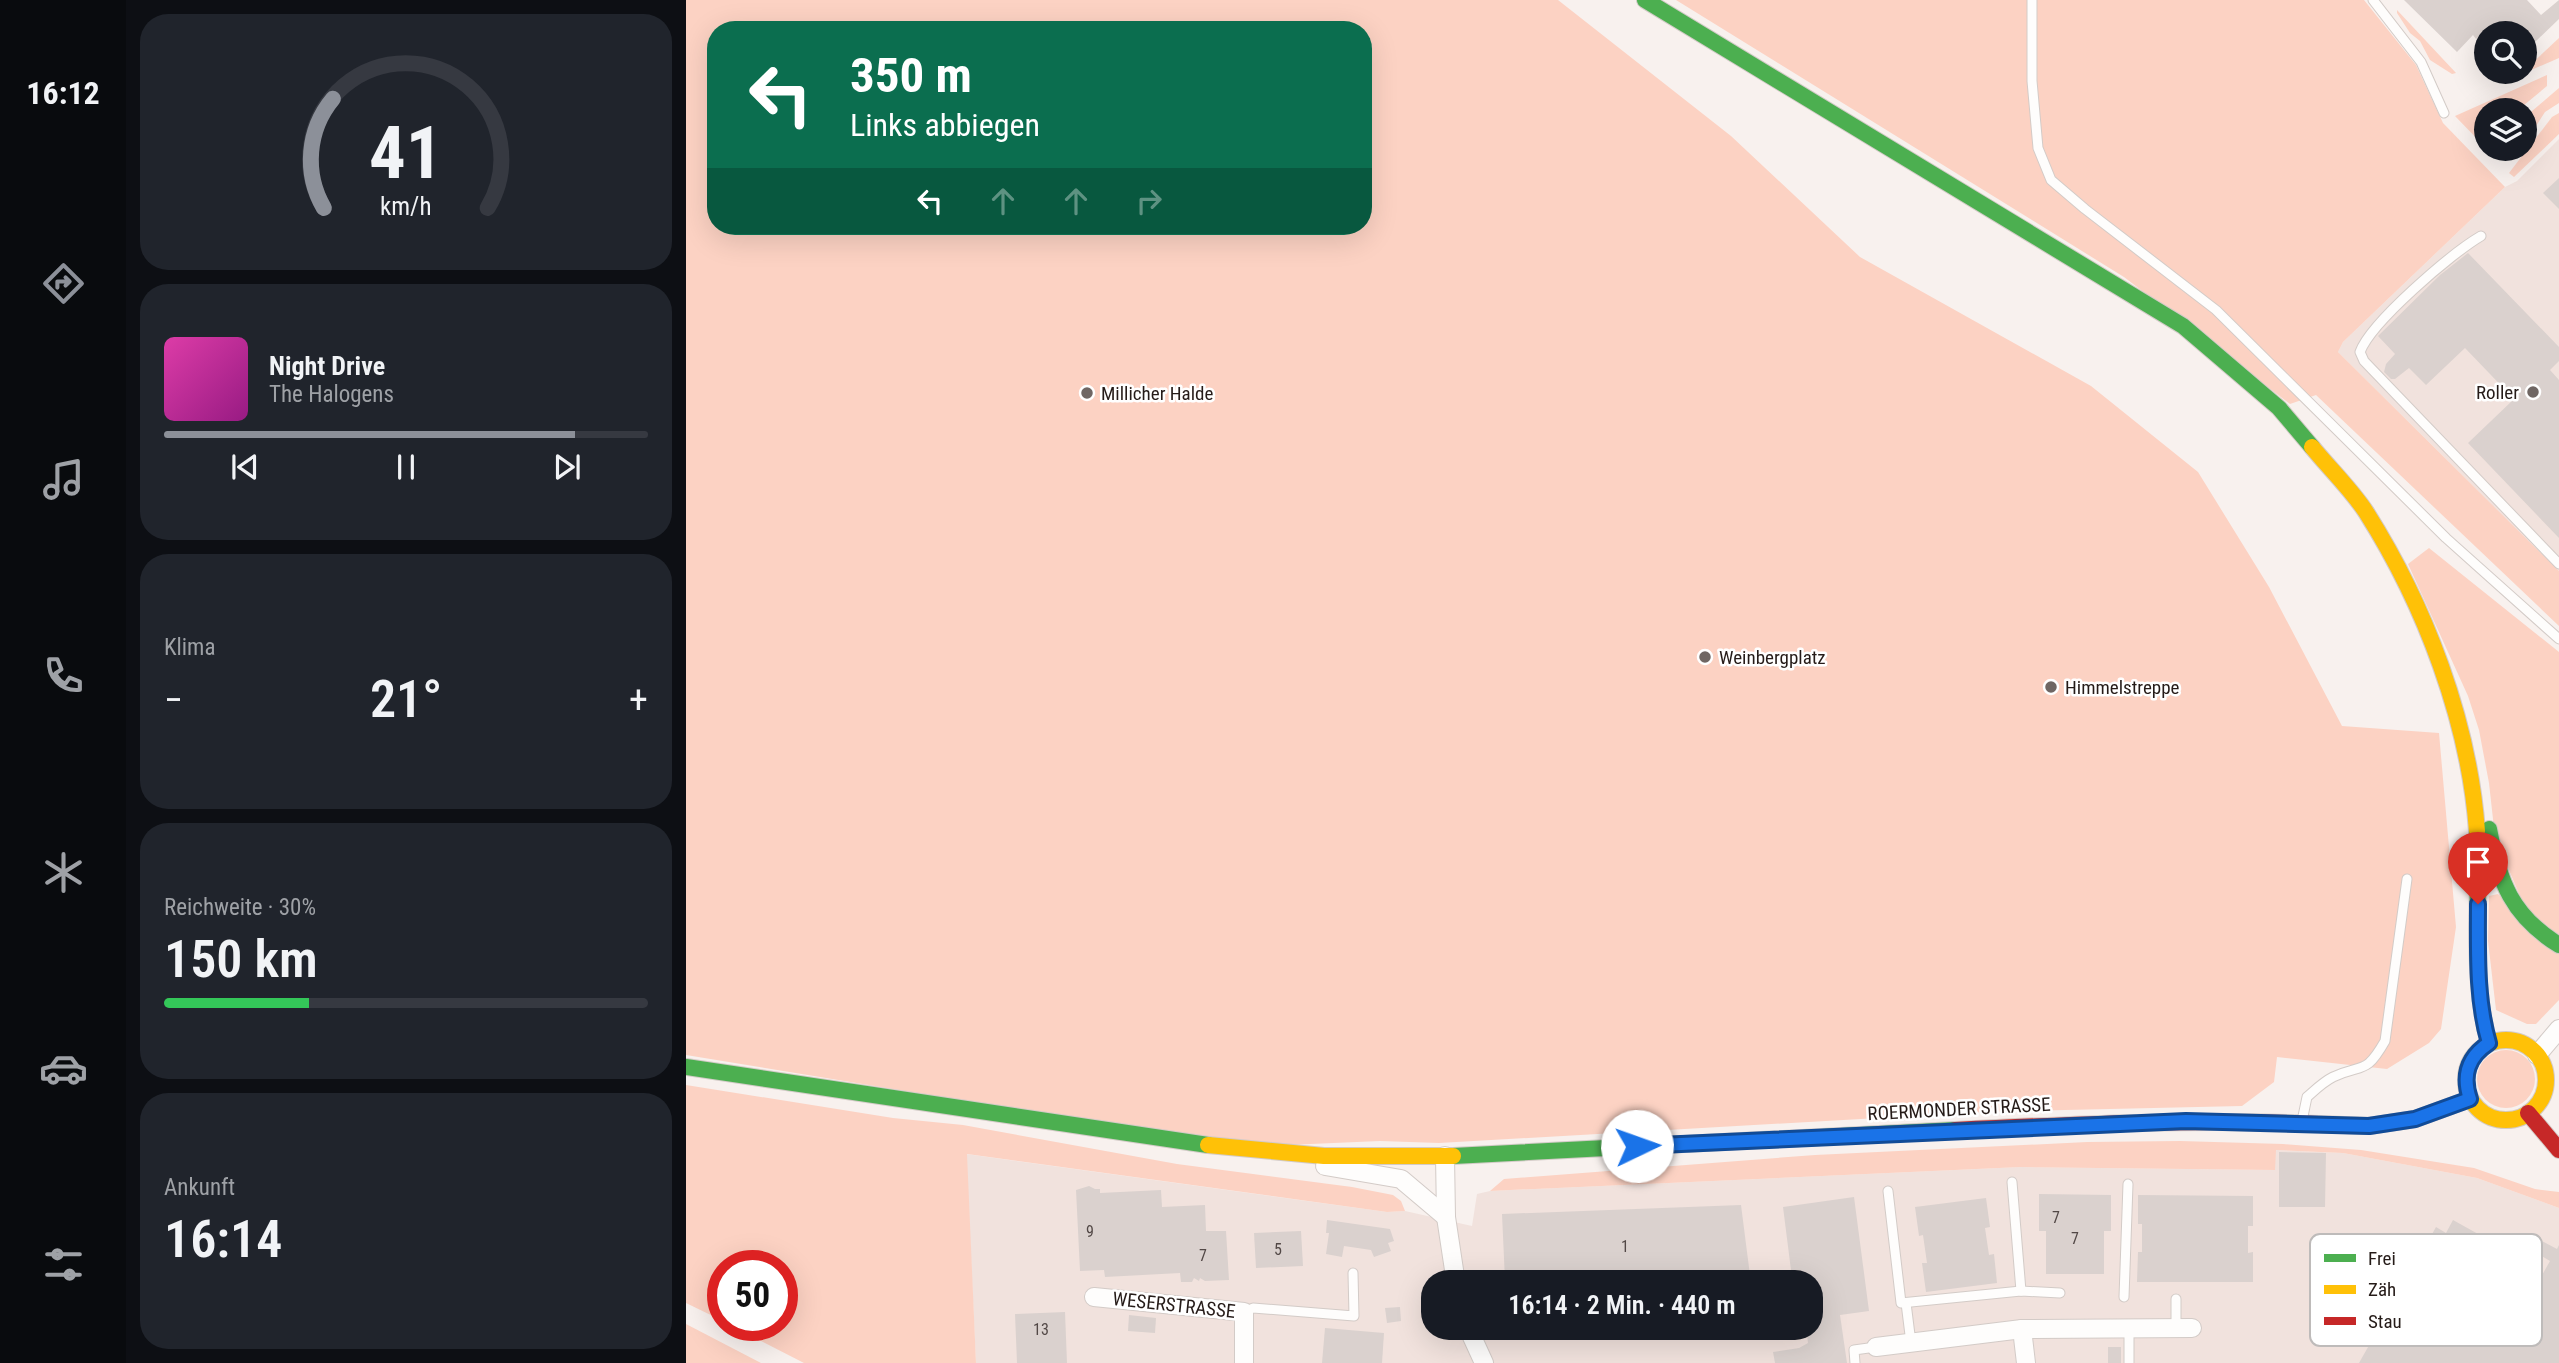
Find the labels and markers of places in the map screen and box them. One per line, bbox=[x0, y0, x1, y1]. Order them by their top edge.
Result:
place label: Roller bbox=[2476, 381, 2519, 404]
place label: Millicher Halde bbox=[1101, 382, 1213, 405]
marker: Roller bbox=[2525, 384, 2541, 400]
marker: Millicher Halde bbox=[1079, 385, 1095, 401]
place label: Weinbergplatz bbox=[1719, 646, 1826, 669]
marker: Weinbergplatz bbox=[1697, 649, 1713, 665]
place label: Himmelstreppe bbox=[2065, 676, 2180, 699]
marker: Himmelstreppe bbox=[2043, 679, 2059, 695]
pin bbox=[2448, 832, 2508, 904]

